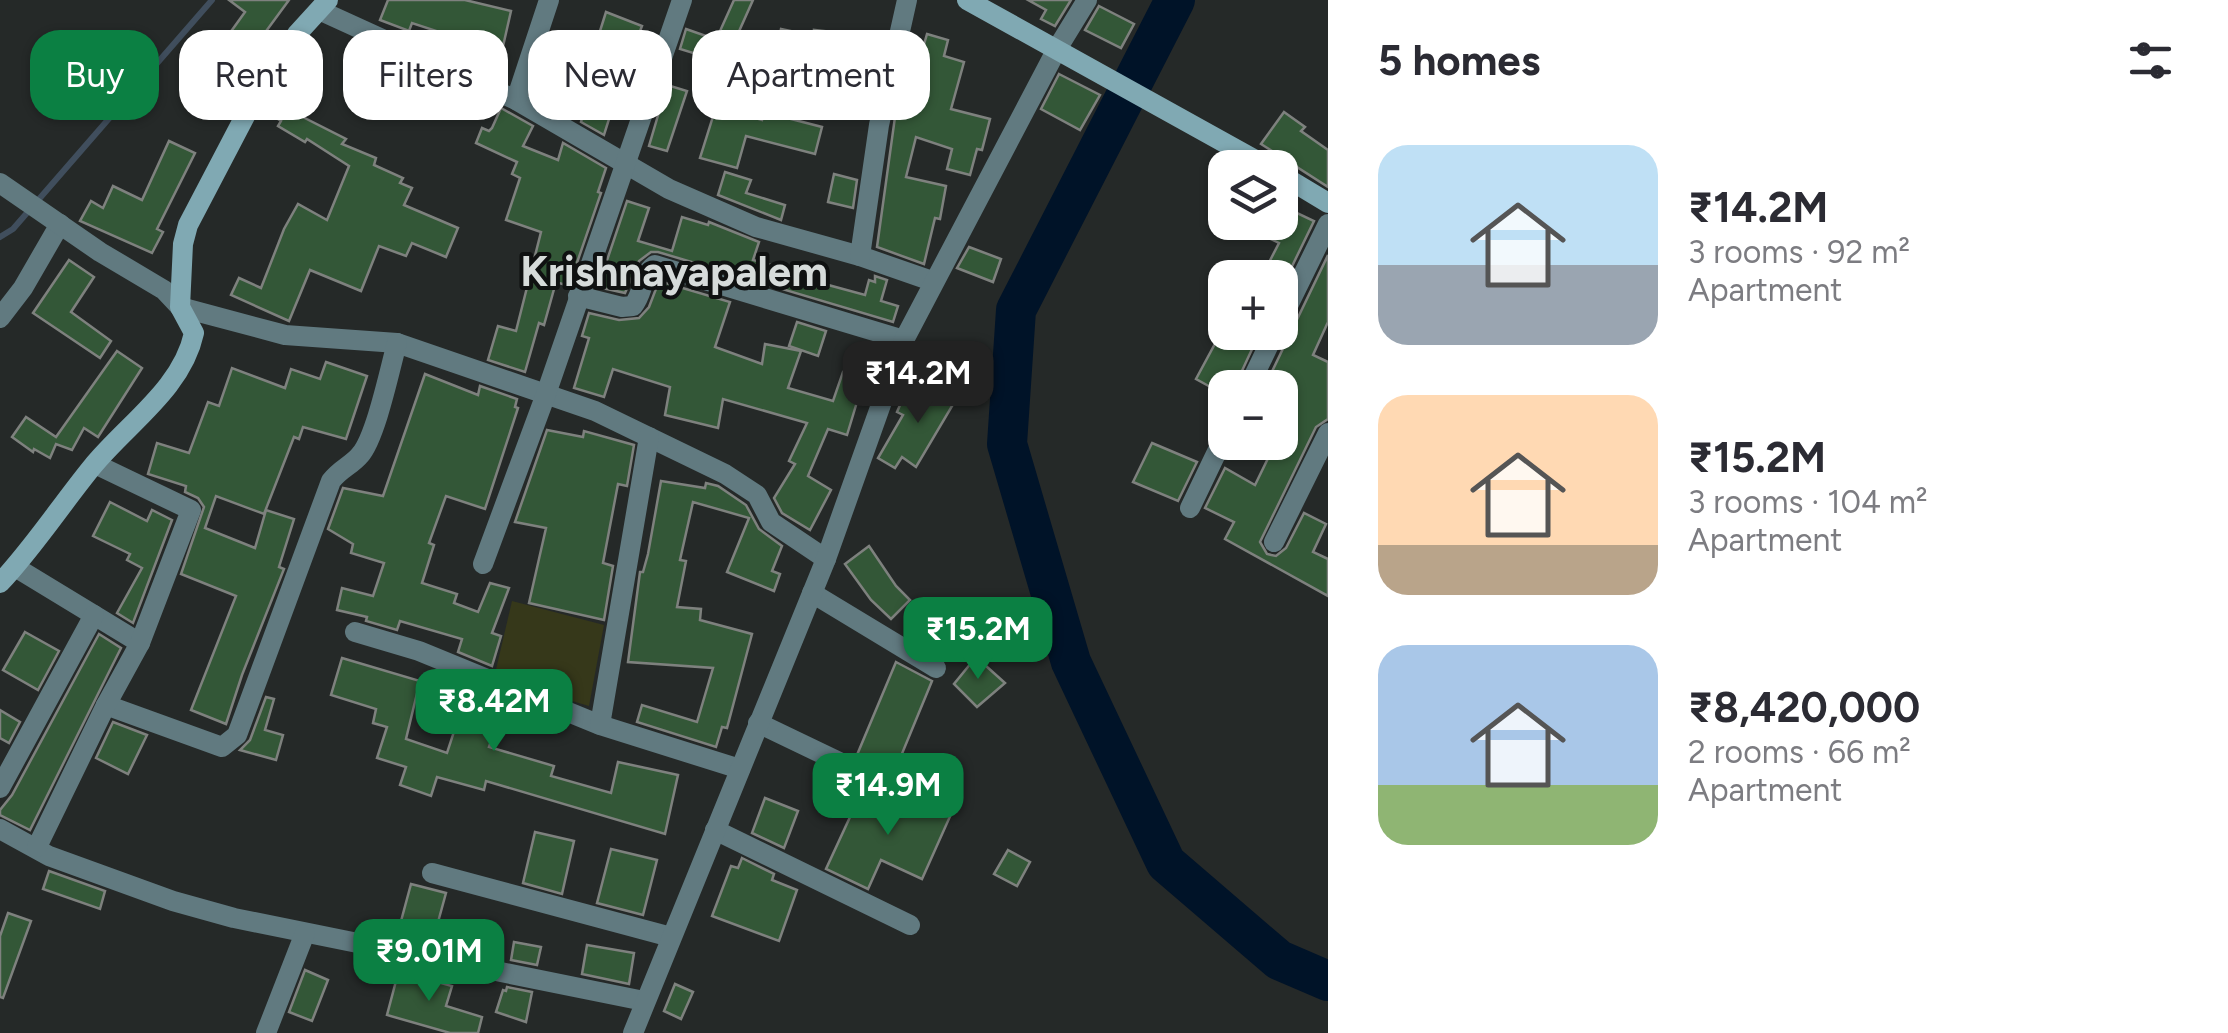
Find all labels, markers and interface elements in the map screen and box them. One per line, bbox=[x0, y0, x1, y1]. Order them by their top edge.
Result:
chip: Buy bbox=[30, 30, 159, 120]
chip: Rent bbox=[179, 30, 323, 120]
chip: Filters bbox=[343, 30, 508, 120]
chip: New bbox=[528, 30, 672, 120]
chip: Apartment bbox=[692, 30, 930, 120]
icon: filters bbox=[2123, 33, 2178, 88]
text: 5 homes bbox=[1378, 35, 1540, 86]
map controls bbox=[1208, 150, 1298, 460]
button: layers bbox=[1208, 150, 1298, 240]
text: ₹14.2M bbox=[1688, 182, 1828, 233]
icon: home bbox=[1458, 185, 1578, 305]
text: 3 rooms · 92 m² bbox=[1688, 233, 1910, 271]
district label: Krishnayapalem bbox=[520, 246, 828, 297]
button: + bbox=[1208, 260, 1298, 350]
text: Apartment bbox=[1688, 271, 1842, 309]
pin: ₹14.2M bbox=[837, 341, 999, 426]
text: ₹14.2M bbox=[865, 354, 971, 392]
button: − bbox=[1208, 370, 1298, 460]
text: ₹15.2M bbox=[1688, 432, 1826, 483]
icon: home bbox=[1458, 435, 1578, 555]
text: 3 rooms · 104 m² bbox=[1688, 483, 1928, 521]
text: Apartment bbox=[1688, 521, 1842, 559]
pin: ₹15.2M bbox=[897, 597, 1059, 682]
text: ₹15.2M bbox=[925, 610, 1031, 648]
pin: ₹8.42M bbox=[413, 669, 575, 754]
text: ₹8.42M bbox=[438, 682, 550, 720]
text: ₹8,420,000 bbox=[1688, 682, 1920, 733]
icon: home bbox=[1458, 685, 1578, 805]
text: 2 rooms · 66 m² bbox=[1688, 733, 1911, 771]
pin: ₹14.9M bbox=[807, 753, 969, 838]
text: ₹14.9M bbox=[835, 766, 941, 804]
text: Apartment bbox=[1688, 771, 1842, 809]
pin: ₹9.01M bbox=[348, 919, 510, 1004]
text: ₹9.01M bbox=[375, 932, 483, 970]

